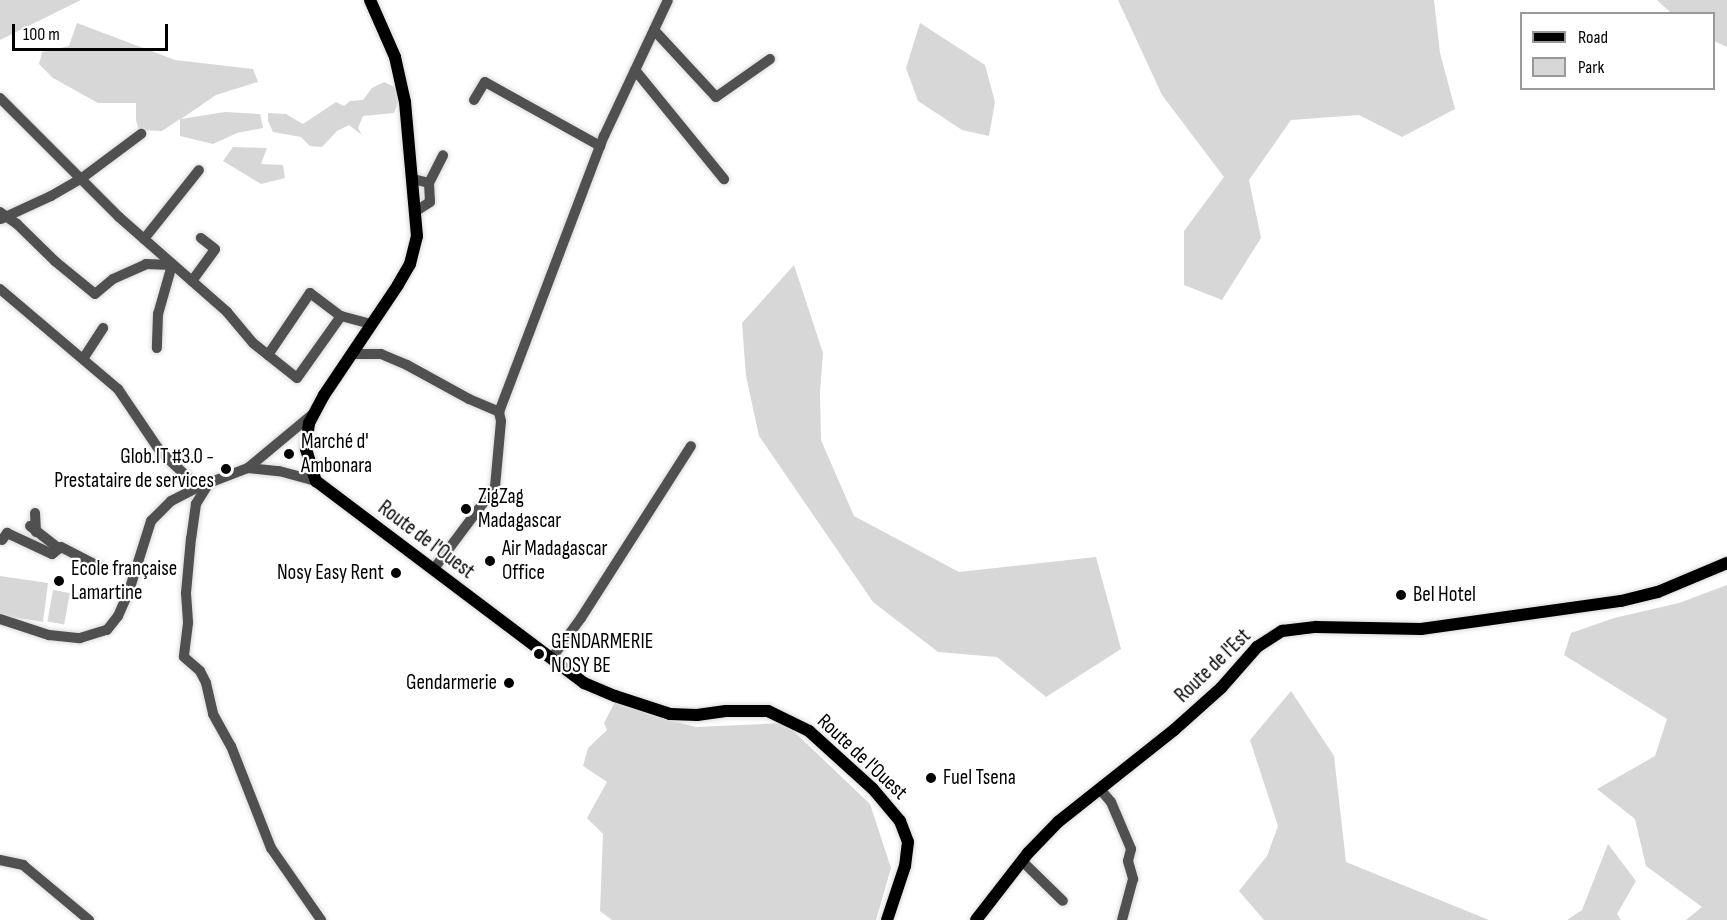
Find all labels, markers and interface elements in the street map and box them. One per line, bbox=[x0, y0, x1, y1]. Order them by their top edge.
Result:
scale bar bbox=[15, 12, 171, 50]
legend bbox=[1520, 12, 1715, 90]
text: 100 m bbox=[23, 24, 60, 45]
text: Road bbox=[1578, 27, 1608, 48]
text: Park bbox=[1578, 57, 1604, 78]
place label: Marché d' Ambonara bbox=[301, 429, 372, 479]
place label: Glob.IT #3.0 - Prestataire de services bbox=[54, 444, 214, 494]
marker: Marché d' Ambonara bbox=[282, 447, 296, 461]
marker: Glob.IT #3.0 - Prestataire de services bbox=[219, 462, 233, 476]
place label: ZigZag Madagascar bbox=[478, 484, 561, 534]
street label: Route de l'Ouest bbox=[373, 496, 479, 584]
marker: ZigZag Madagascar bbox=[459, 502, 473, 516]
place label: Air Madagascar Office bbox=[502, 536, 608, 586]
marker: Air Madagascar Office bbox=[483, 554, 497, 568]
place label: Ecole française Lamartine bbox=[71, 556, 177, 606]
place label: Nosy Easy Rent bbox=[277, 560, 384, 586]
marker: Nosy Easy Rent bbox=[389, 566, 403, 580]
marker: Ecole française Lamartine bbox=[52, 574, 66, 588]
place label: Bel Hotel bbox=[1413, 582, 1476, 608]
marker: Bel Hotel bbox=[1394, 588, 1408, 602]
street label: Route de l'Est bbox=[1170, 624, 1256, 708]
place label: GENDARMERIE NOSY BE bbox=[551, 629, 653, 679]
marker: GENDARMERIE NOSY BE bbox=[532, 647, 546, 661]
place label: Gendarmerie bbox=[406, 670, 497, 696]
marker: Gendarmerie bbox=[502, 676, 516, 690]
street label: Route de l'Ouest bbox=[812, 709, 912, 805]
place label: Fuel Tsena bbox=[943, 765, 1016, 791]
marker: Fuel Tsena bbox=[924, 771, 938, 785]

